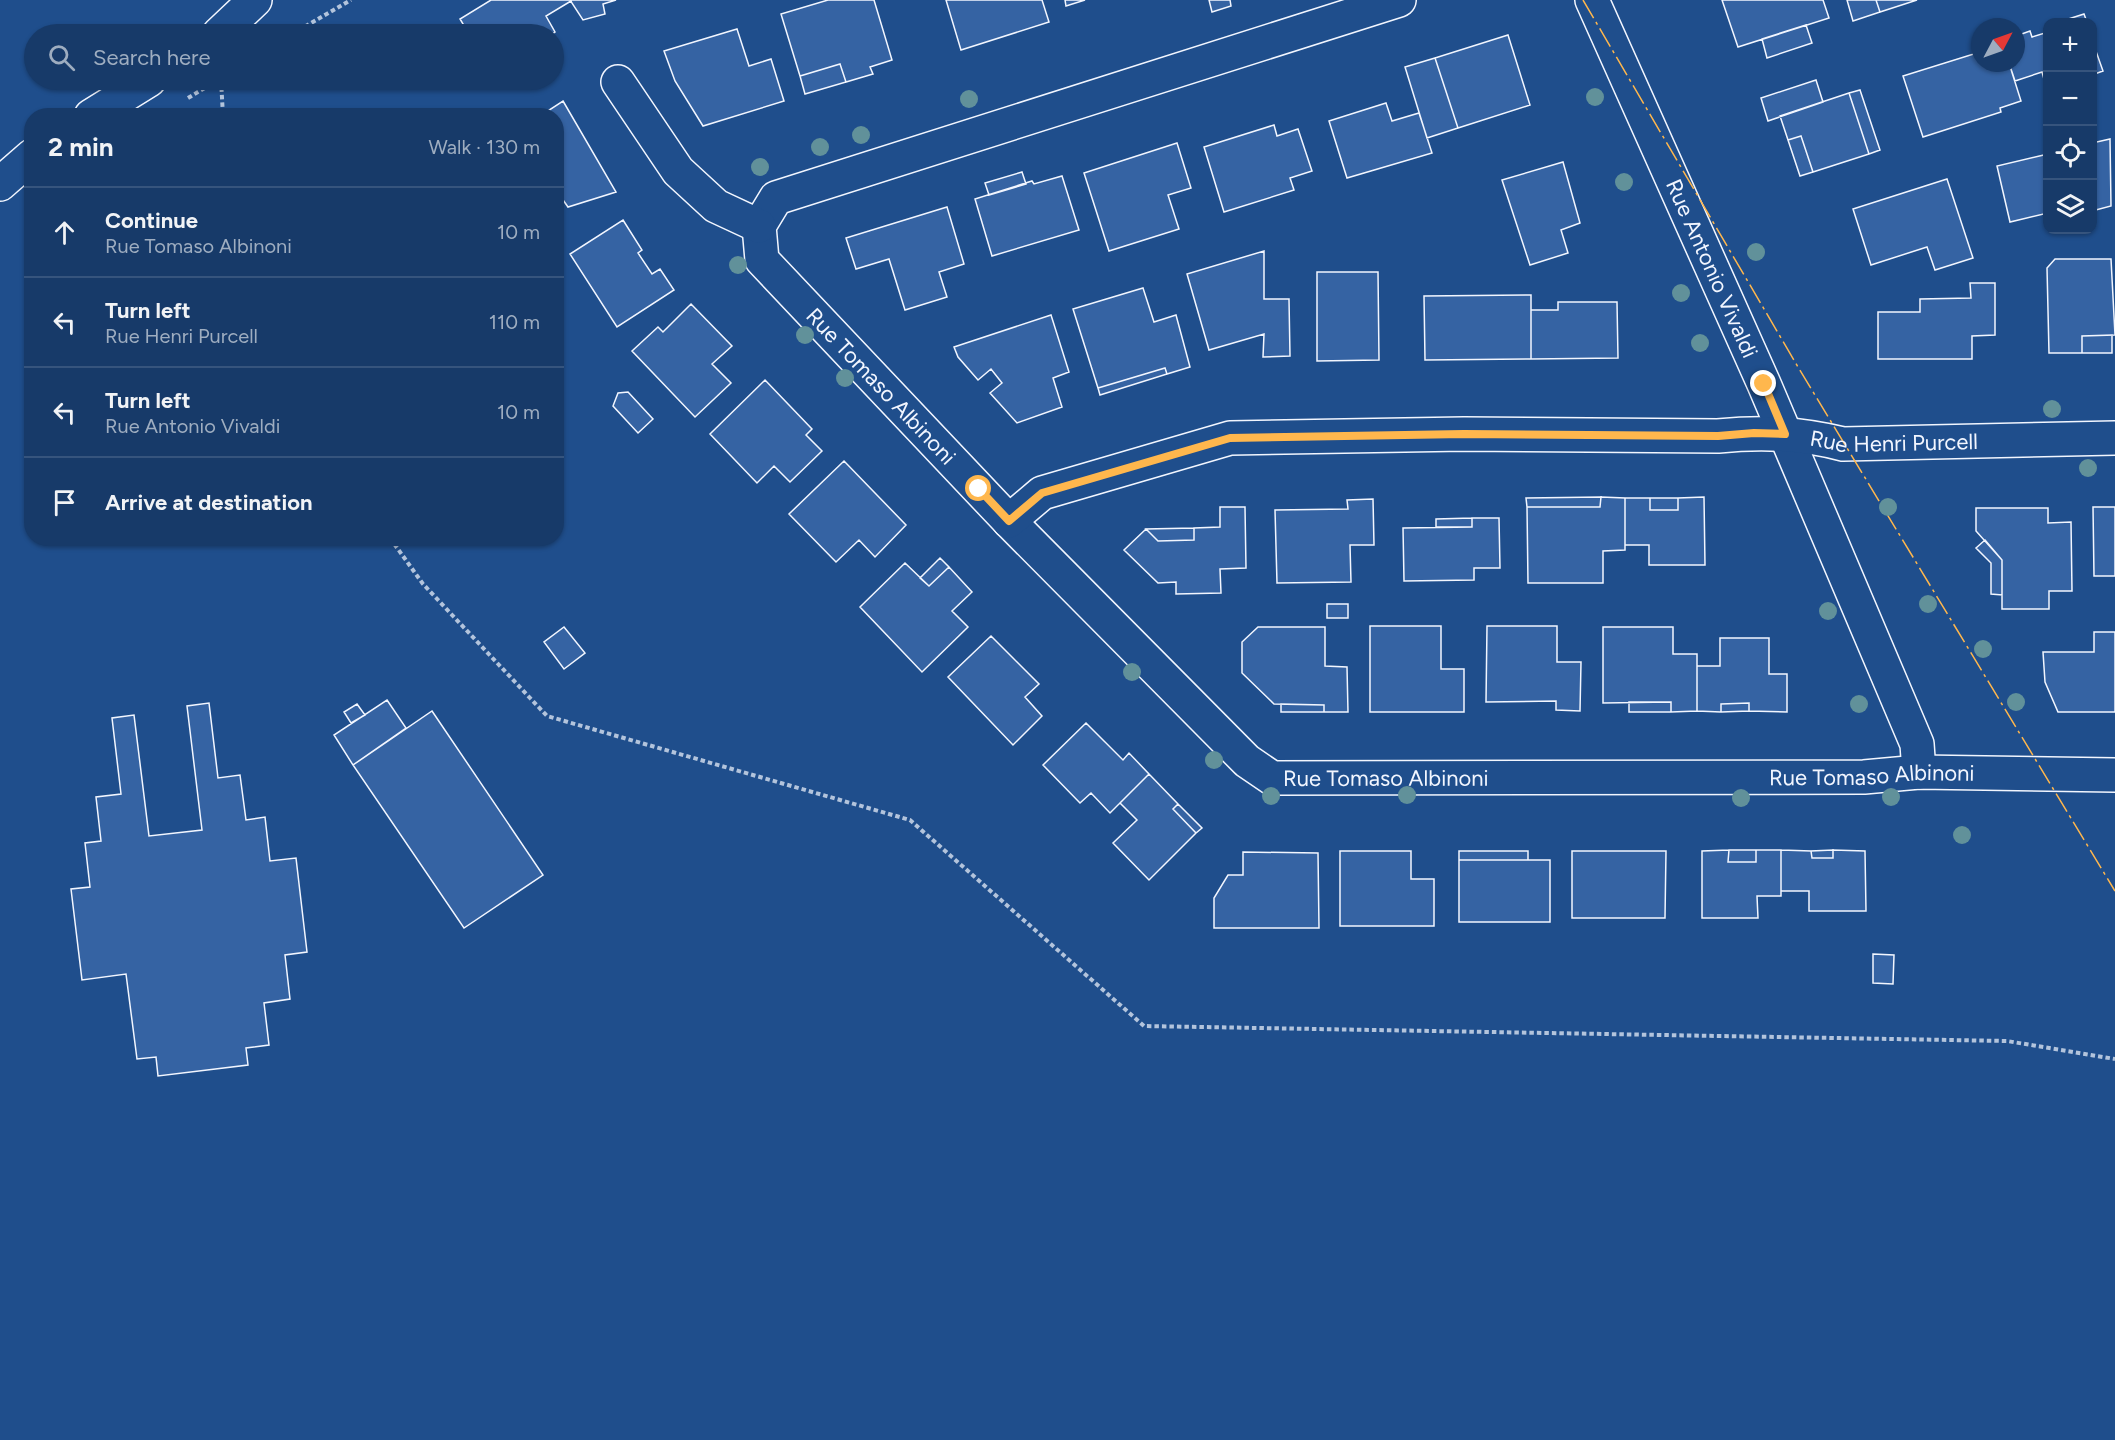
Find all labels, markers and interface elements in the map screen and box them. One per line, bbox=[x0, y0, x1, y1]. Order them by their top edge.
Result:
north arrow bbox=[1971, 18, 2025, 72]
map controls bbox=[2043, 18, 2097, 234]
button: + bbox=[2043, 18, 2097, 72]
search box bbox=[24, 24, 564, 90]
icon: search bbox=[45, 41, 78, 74]
text: Search here bbox=[93, 44, 211, 71]
button: − bbox=[2043, 72, 2097, 126]
button: locate bbox=[2043, 126, 2097, 180]
text: 2 min bbox=[48, 131, 114, 163]
text: Walk · 130 m bbox=[428, 135, 540, 159]
street label: Rue Antonio Vivaldi bbox=[1660, 175, 1763, 362]
button: layers bbox=[2043, 180, 2097, 234]
text: Continue bbox=[105, 207, 198, 234]
icon: ahead bbox=[48, 216, 81, 249]
text: 10 m bbox=[497, 220, 540, 244]
text: Rue Tomaso Albinoni bbox=[105, 234, 292, 258]
text: Turn left bbox=[105, 297, 191, 324]
street label: Rue Tomaso Albinoni bbox=[800, 302, 961, 470]
icon: left bbox=[48, 306, 81, 339]
text: 110 m bbox=[489, 310, 540, 334]
text: Rue Henri Purcell bbox=[105, 324, 258, 348]
route end bbox=[1750, 370, 1776, 396]
text: Turn left bbox=[105, 387, 191, 414]
icon: left bbox=[48, 396, 81, 429]
text: 10 m bbox=[497, 400, 540, 424]
text: Rue Antonio Vivaldi bbox=[105, 414, 280, 438]
street label: Rue Henri Purcell bbox=[1808, 425, 1978, 459]
route start bbox=[965, 475, 991, 501]
icon: arrive bbox=[48, 486, 81, 519]
text: Arrive at destination bbox=[105, 489, 313, 516]
street label: Rue Tomaso Albinoni bbox=[1769, 759, 1975, 791]
street label: Rue Tomaso Albinoni bbox=[1283, 765, 1489, 792]

